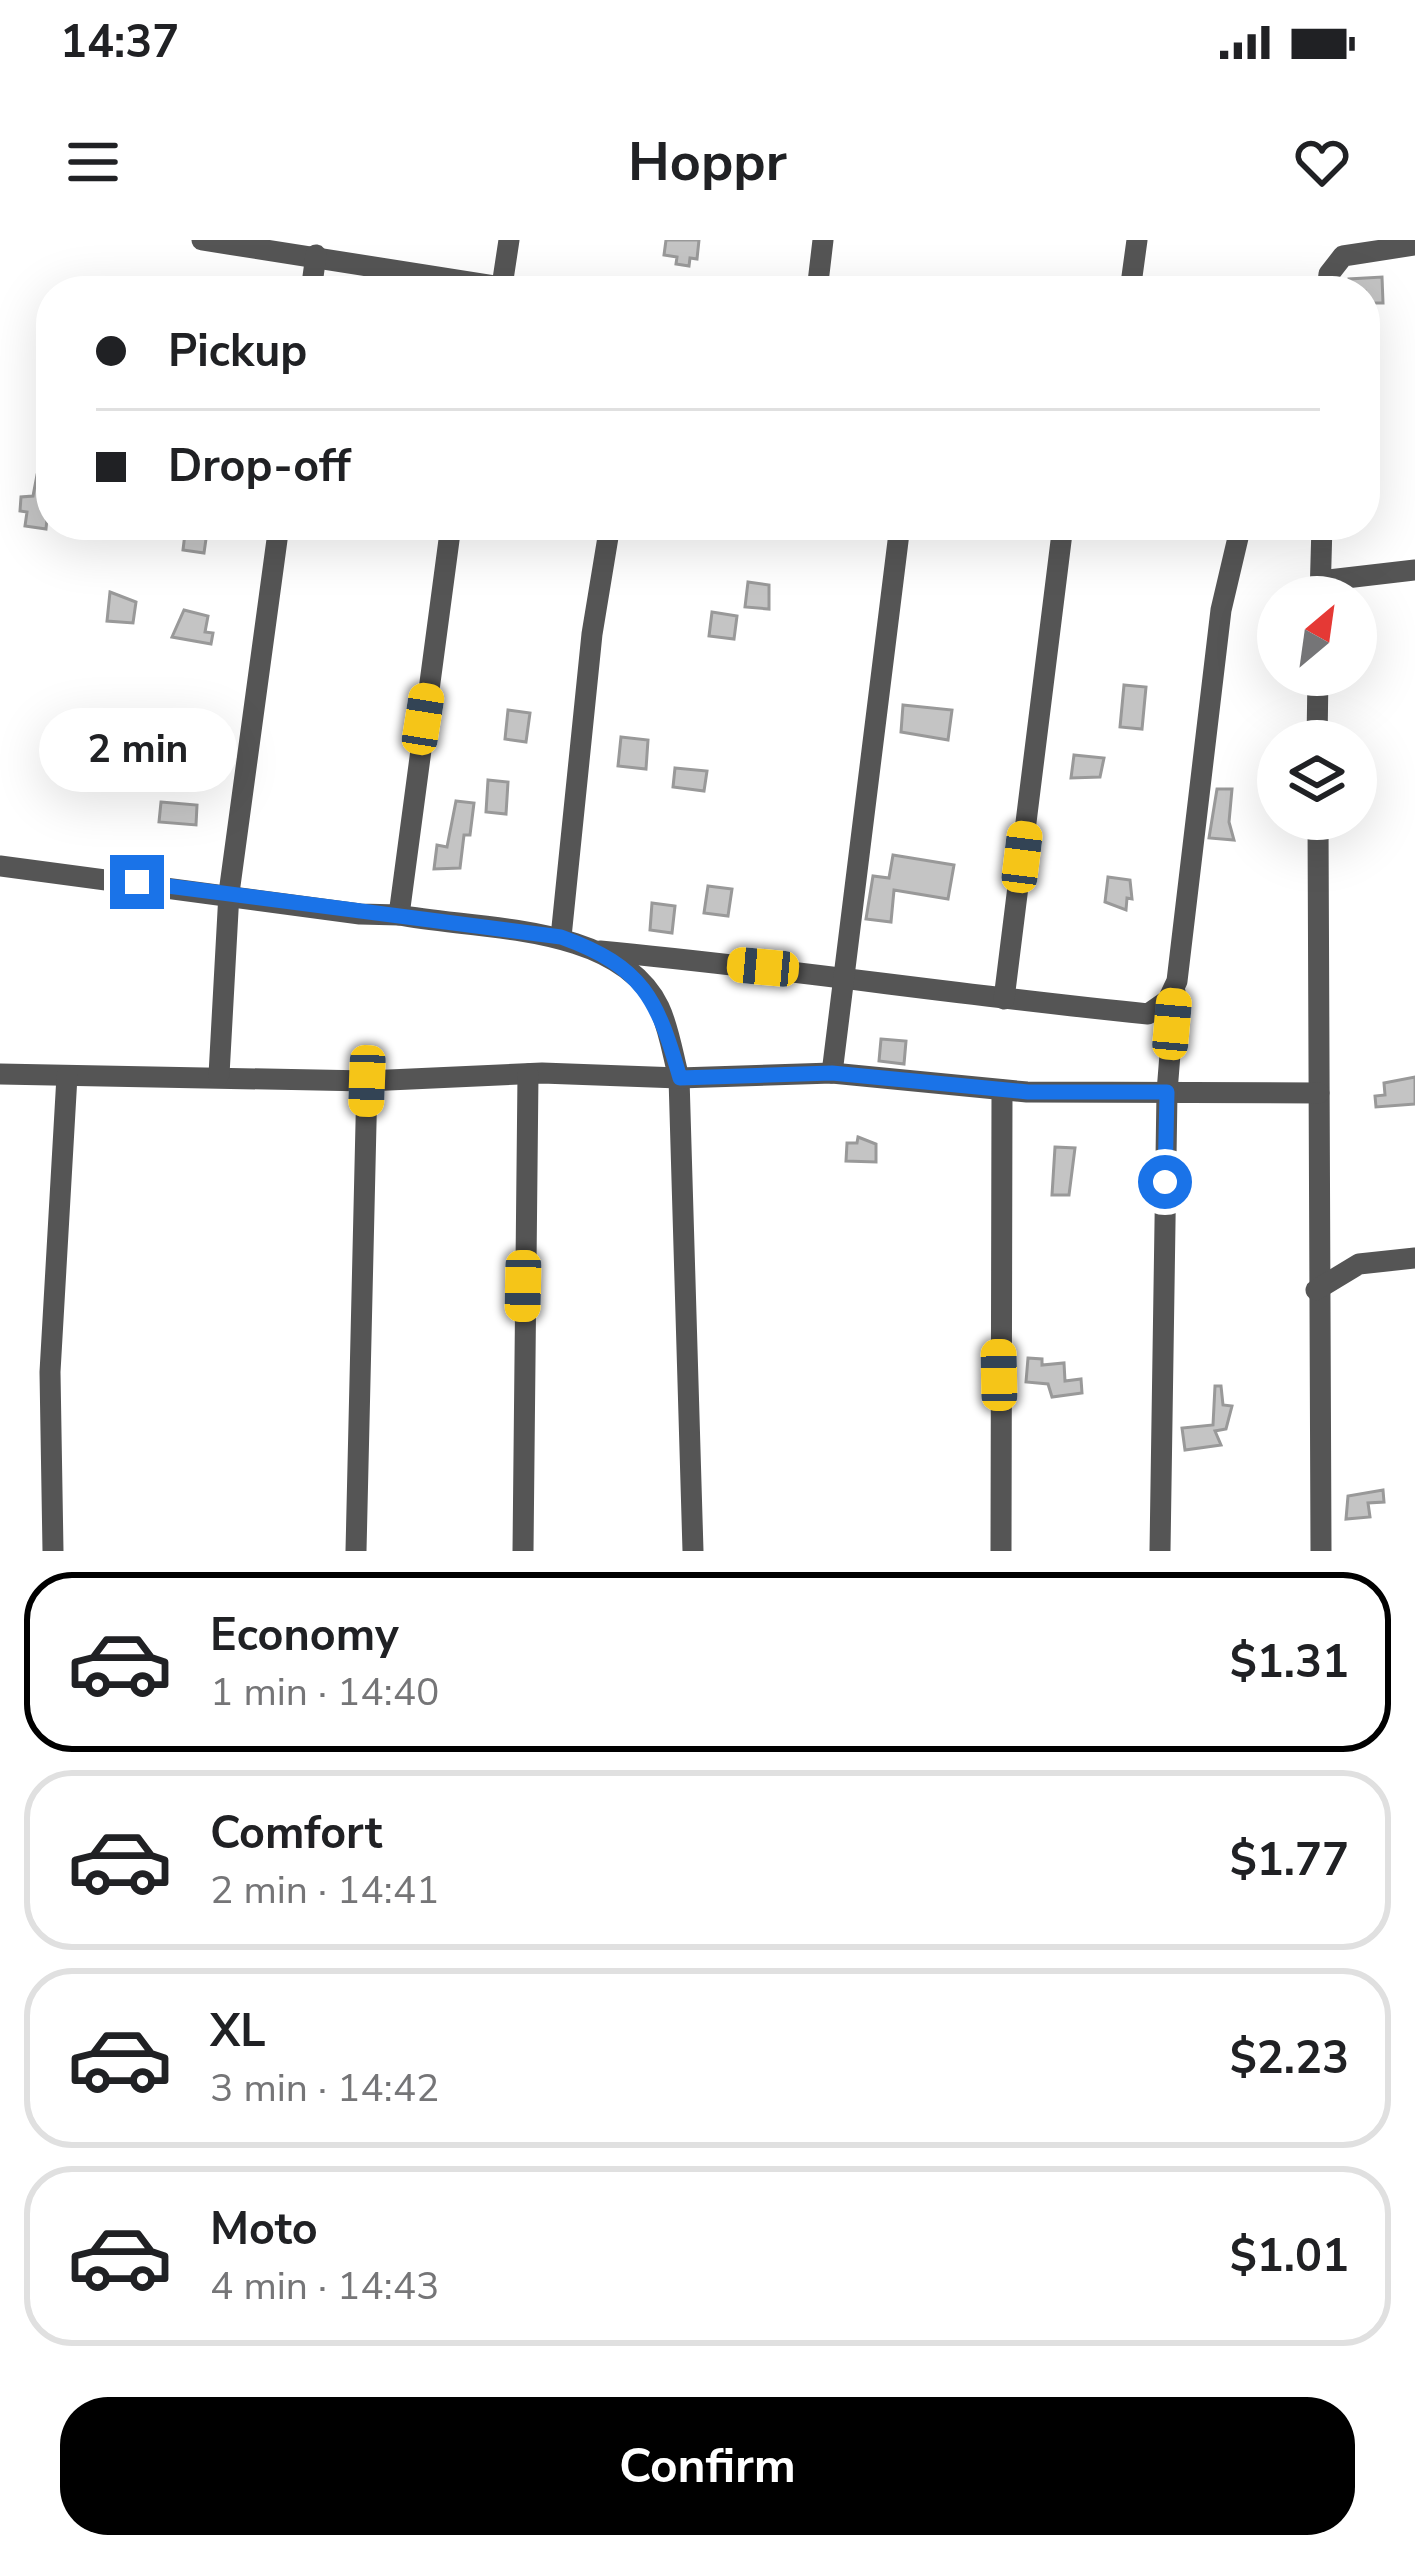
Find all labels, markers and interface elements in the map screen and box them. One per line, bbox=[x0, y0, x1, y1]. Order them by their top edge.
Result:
text: 14:37 bbox=[60, 12, 179, 73]
text: Hoppr bbox=[628, 125, 787, 199]
icon: menu bbox=[60, 129, 126, 195]
icon: heart bbox=[1289, 129, 1355, 195]
text: Pickup bbox=[168, 321, 307, 382]
text: Drop-off bbox=[168, 436, 351, 497]
north arrow bbox=[1257, 576, 1377, 696]
map controls bbox=[1257, 576, 1377, 840]
car bbox=[400, 681, 446, 757]
callout: 2 min bbox=[38, 708, 236, 792]
button: layers bbox=[1257, 720, 1377, 840]
text: 2 min bbox=[88, 723, 188, 776]
car bbox=[1000, 819, 1044, 895]
route end bbox=[110, 855, 164, 909]
car bbox=[726, 946, 800, 988]
car bbox=[1151, 987, 1193, 1061]
car bbox=[348, 1044, 386, 1118]
route start bbox=[1138, 1155, 1192, 1209]
car bbox=[504, 1250, 542, 1322]
car bbox=[980, 1339, 1018, 1411]
text: Economy bbox=[210, 1605, 399, 1666]
icon: car bbox=[66, 1608, 174, 1716]
text: $1.31 bbox=[1230, 1632, 1349, 1693]
text: 1 min · 14:40 bbox=[210, 1666, 439, 1719]
text: Comfort bbox=[210, 1803, 382, 1864]
icon: car bbox=[66, 1806, 174, 1914]
text: $1.77 bbox=[1230, 1830, 1349, 1891]
text: 2 min · 14:41 bbox=[210, 1864, 439, 1917]
text: XL bbox=[210, 2001, 266, 2062]
icon: car bbox=[66, 2004, 174, 2112]
text: $2.23 bbox=[1230, 2028, 1349, 2089]
text: 3 min · 14:42 bbox=[210, 2062, 439, 2115]
text: Moto bbox=[210, 2199, 318, 2260]
icon: car bbox=[66, 2202, 174, 2310]
text: $1.01 bbox=[1230, 2226, 1349, 2287]
text: 4 min · 14:43 bbox=[210, 2260, 439, 2313]
button: Confirm bbox=[60, 2397, 1355, 2535]

